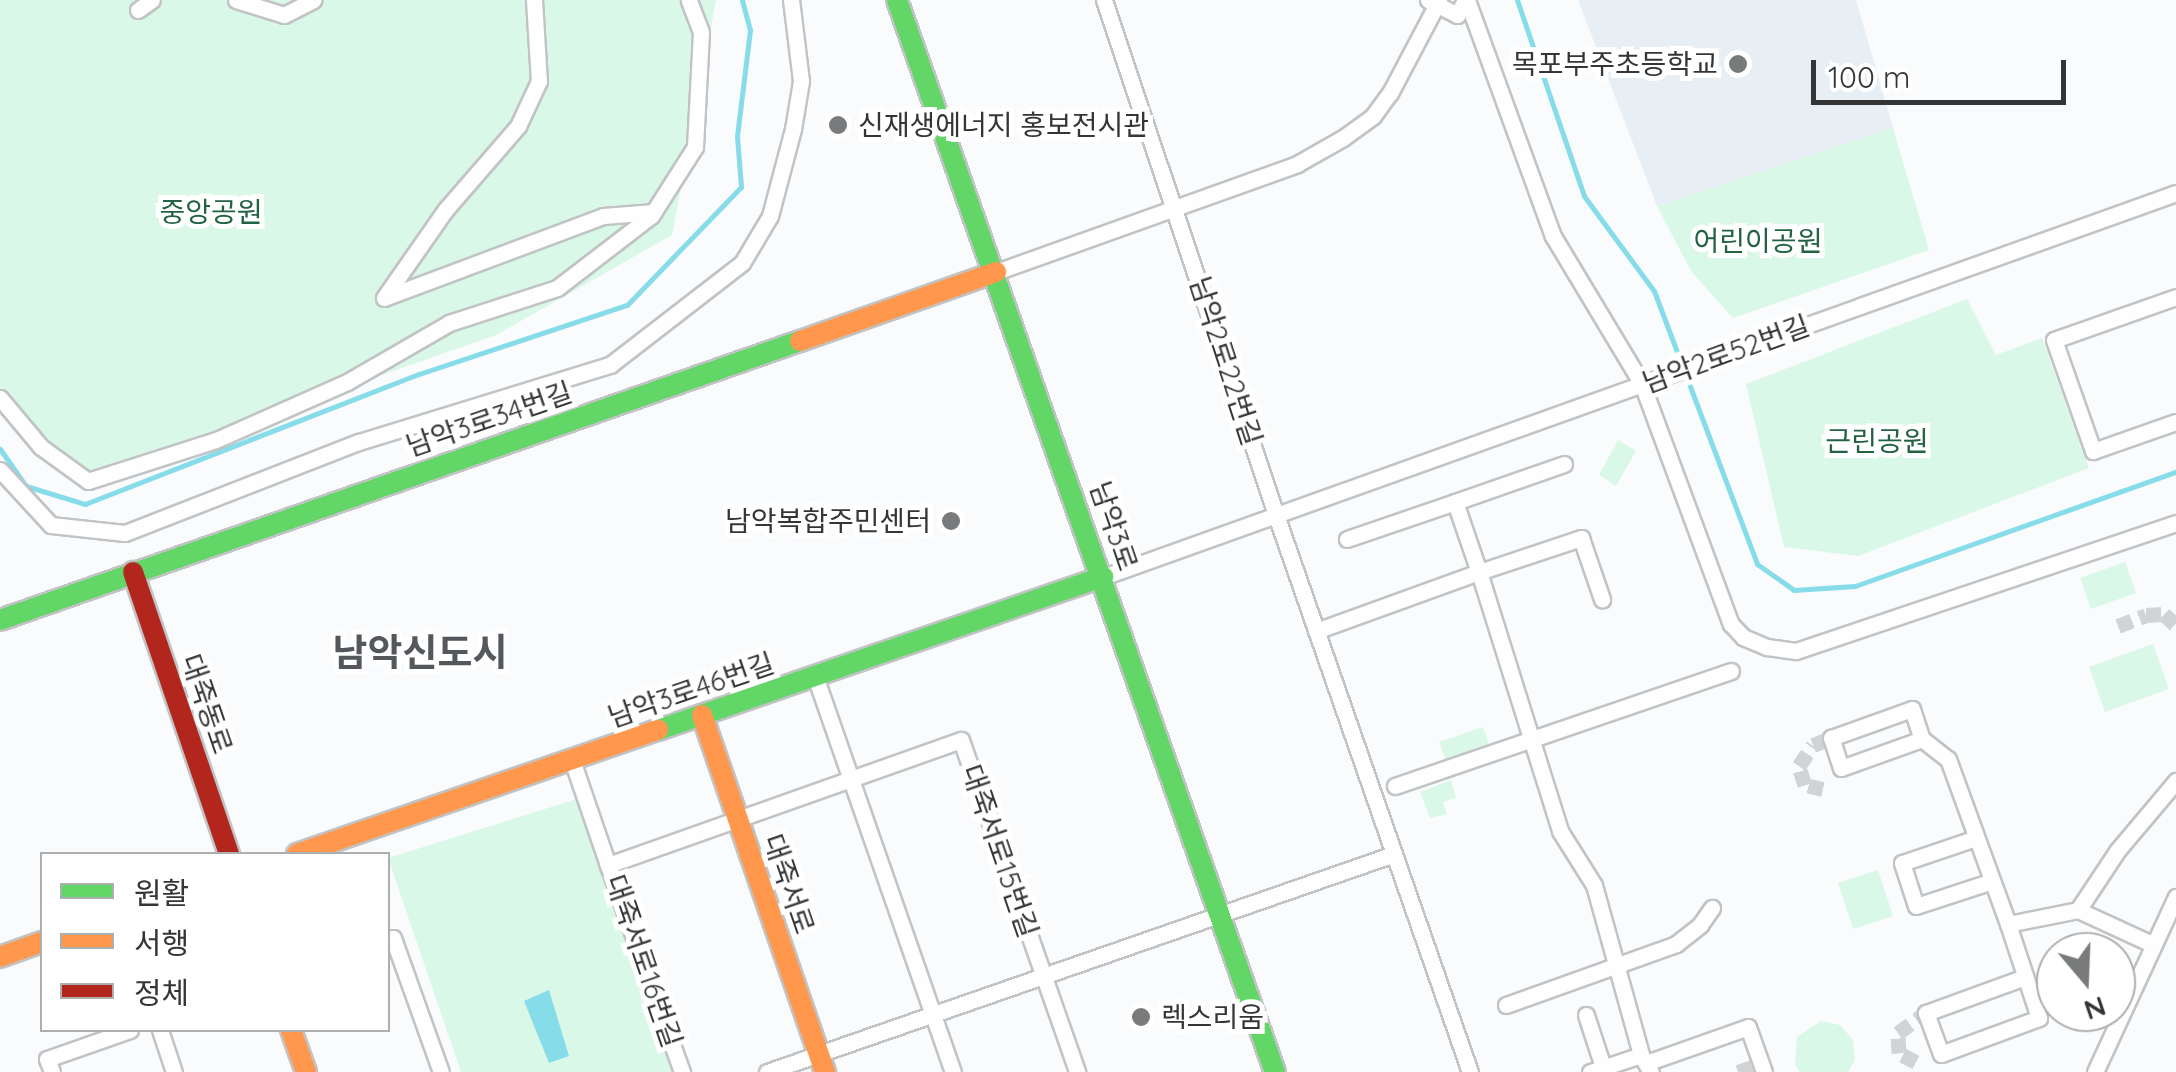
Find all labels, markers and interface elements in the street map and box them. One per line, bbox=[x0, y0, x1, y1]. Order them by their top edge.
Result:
scale bar bbox=[1816, 40, 2071, 102]
place label: 목포부주초등학교 bbox=[1512, 47, 1718, 81]
marker: 목포부주초등학교 bbox=[1727, 53, 1749, 75]
text: 100 m bbox=[1828, 58, 1910, 96]
place label: 신재생에너지 홍보전시관 bbox=[858, 108, 1149, 142]
marker: 신재생에너지 홍보전시관 bbox=[827, 114, 849, 136]
park label: 중앙공원 bbox=[159, 195, 263, 229]
park label: 어린이공원 bbox=[1694, 224, 1822, 258]
street label: 남악2로22번길 bbox=[1183, 272, 1269, 450]
street label: 남악2로52번길 bbox=[1638, 308, 1814, 400]
street label: 남악3로34번길 bbox=[402, 375, 576, 463]
park label: 근린공원 bbox=[1825, 424, 1929, 458]
street label: 남악3로 bbox=[1083, 477, 1145, 575]
place label: 남악복합주민센터 bbox=[725, 504, 931, 538]
marker: 남악복합주민센터 bbox=[940, 510, 962, 532]
district label: 남악신도시 bbox=[333, 630, 507, 676]
street label: 남악3로46번길 bbox=[604, 646, 778, 734]
street label: 대죽동로 bbox=[174, 650, 240, 758]
street label: 대죽서로15번길 bbox=[955, 760, 1045, 942]
street label: 대죽서로 bbox=[756, 830, 822, 938]
legend bbox=[40, 852, 390, 1032]
street label: 대죽서로16번길 bbox=[599, 870, 689, 1052]
text: 원활 bbox=[134, 874, 189, 912]
text: 서행 bbox=[134, 924, 189, 962]
north arrow bbox=[2036, 932, 2136, 1032]
text: 정체 bbox=[134, 974, 189, 1012]
text: N bbox=[2080, 989, 2111, 1029]
place label: 렉스리움 bbox=[1161, 1000, 1264, 1034]
marker: 렉스리움 bbox=[1130, 1006, 1152, 1028]

